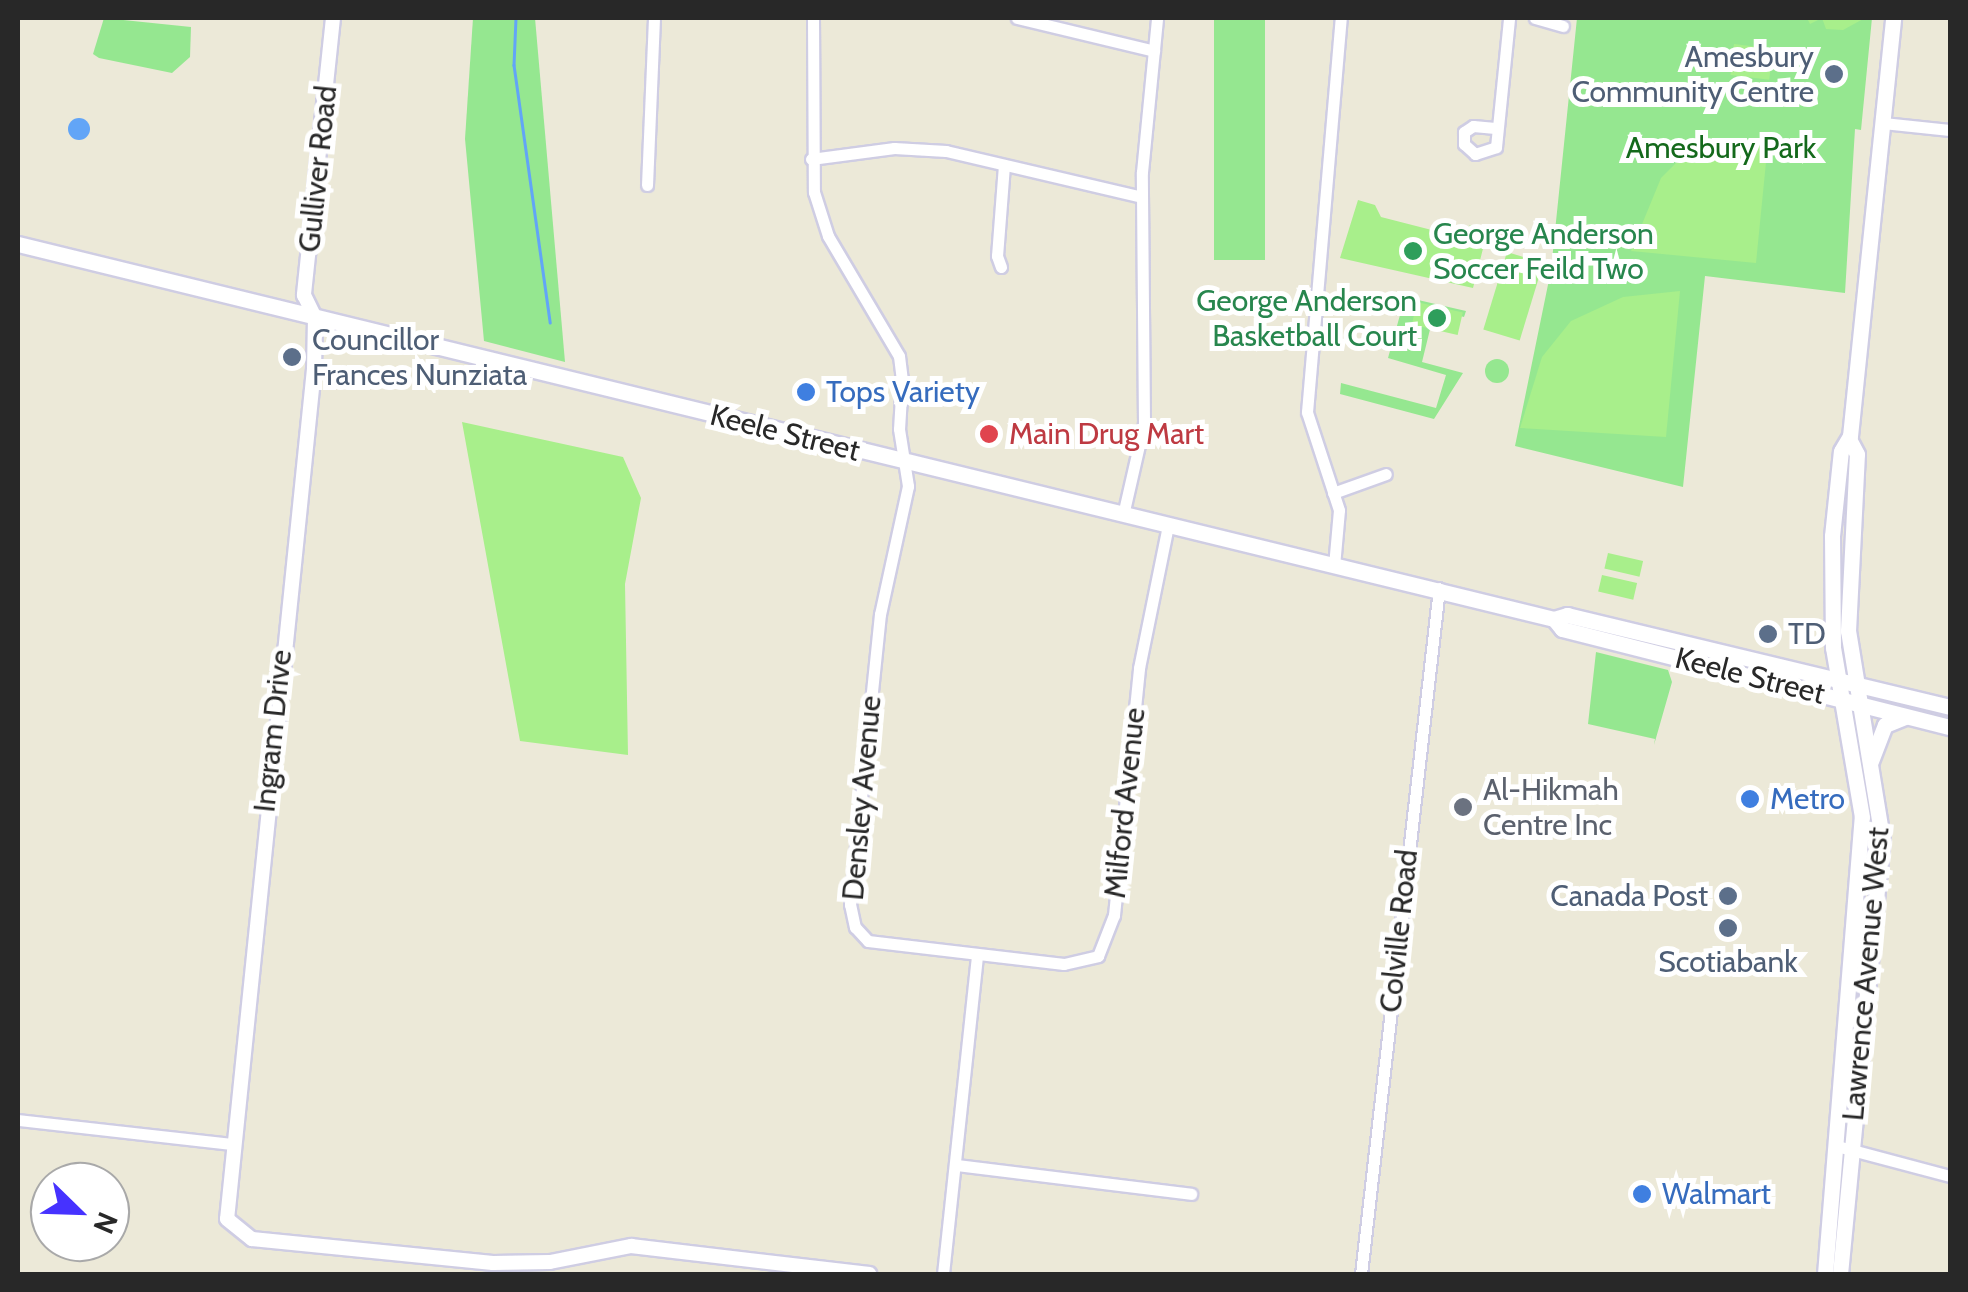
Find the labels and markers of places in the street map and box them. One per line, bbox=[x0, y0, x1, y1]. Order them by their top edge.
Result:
place label: Amesbury Community Centre bbox=[1571, 39, 1814, 110]
marker: Amesbury Community Centre bbox=[1823, 63, 1845, 85]
place label: George Anderson Soccer Feild Two bbox=[1433, 216, 1654, 286]
marker: George Anderson Soccer Feild Two bbox=[1402, 240, 1424, 262]
place label: George Anderson Basketball Court bbox=[1196, 283, 1417, 354]
marker: George Anderson Basketball Court bbox=[1426, 307, 1448, 329]
place label: Councillor Frances Nunziata bbox=[312, 322, 527, 392]
marker: Councillor Frances Nunziata bbox=[281, 346, 303, 368]
place label: Tops Variety bbox=[826, 374, 980, 410]
marker: Tops Variety bbox=[795, 381, 817, 403]
place label: Main Drug Mart bbox=[1009, 416, 1204, 452]
marker: Main Drug Mart bbox=[978, 423, 1000, 445]
place label: TD bbox=[1788, 616, 1826, 652]
marker: TD bbox=[1757, 623, 1779, 645]
place label: Al-Hikmah Centre Inc bbox=[1483, 772, 1619, 842]
place label: Metro bbox=[1770, 781, 1845, 817]
marker: Metro bbox=[1739, 788, 1761, 810]
marker: Al-Hikmah Centre Inc bbox=[1452, 796, 1474, 818]
place label: Canada Post bbox=[1550, 878, 1708, 914]
marker: Canada Post bbox=[1717, 885, 1739, 907]
marker: Scotiabank bbox=[1717, 917, 1739, 939]
place label: Scotiabank bbox=[1658, 944, 1798, 980]
place label: Walmart bbox=[1662, 1176, 1771, 1212]
marker: Walmart bbox=[1631, 1183, 1653, 1205]

